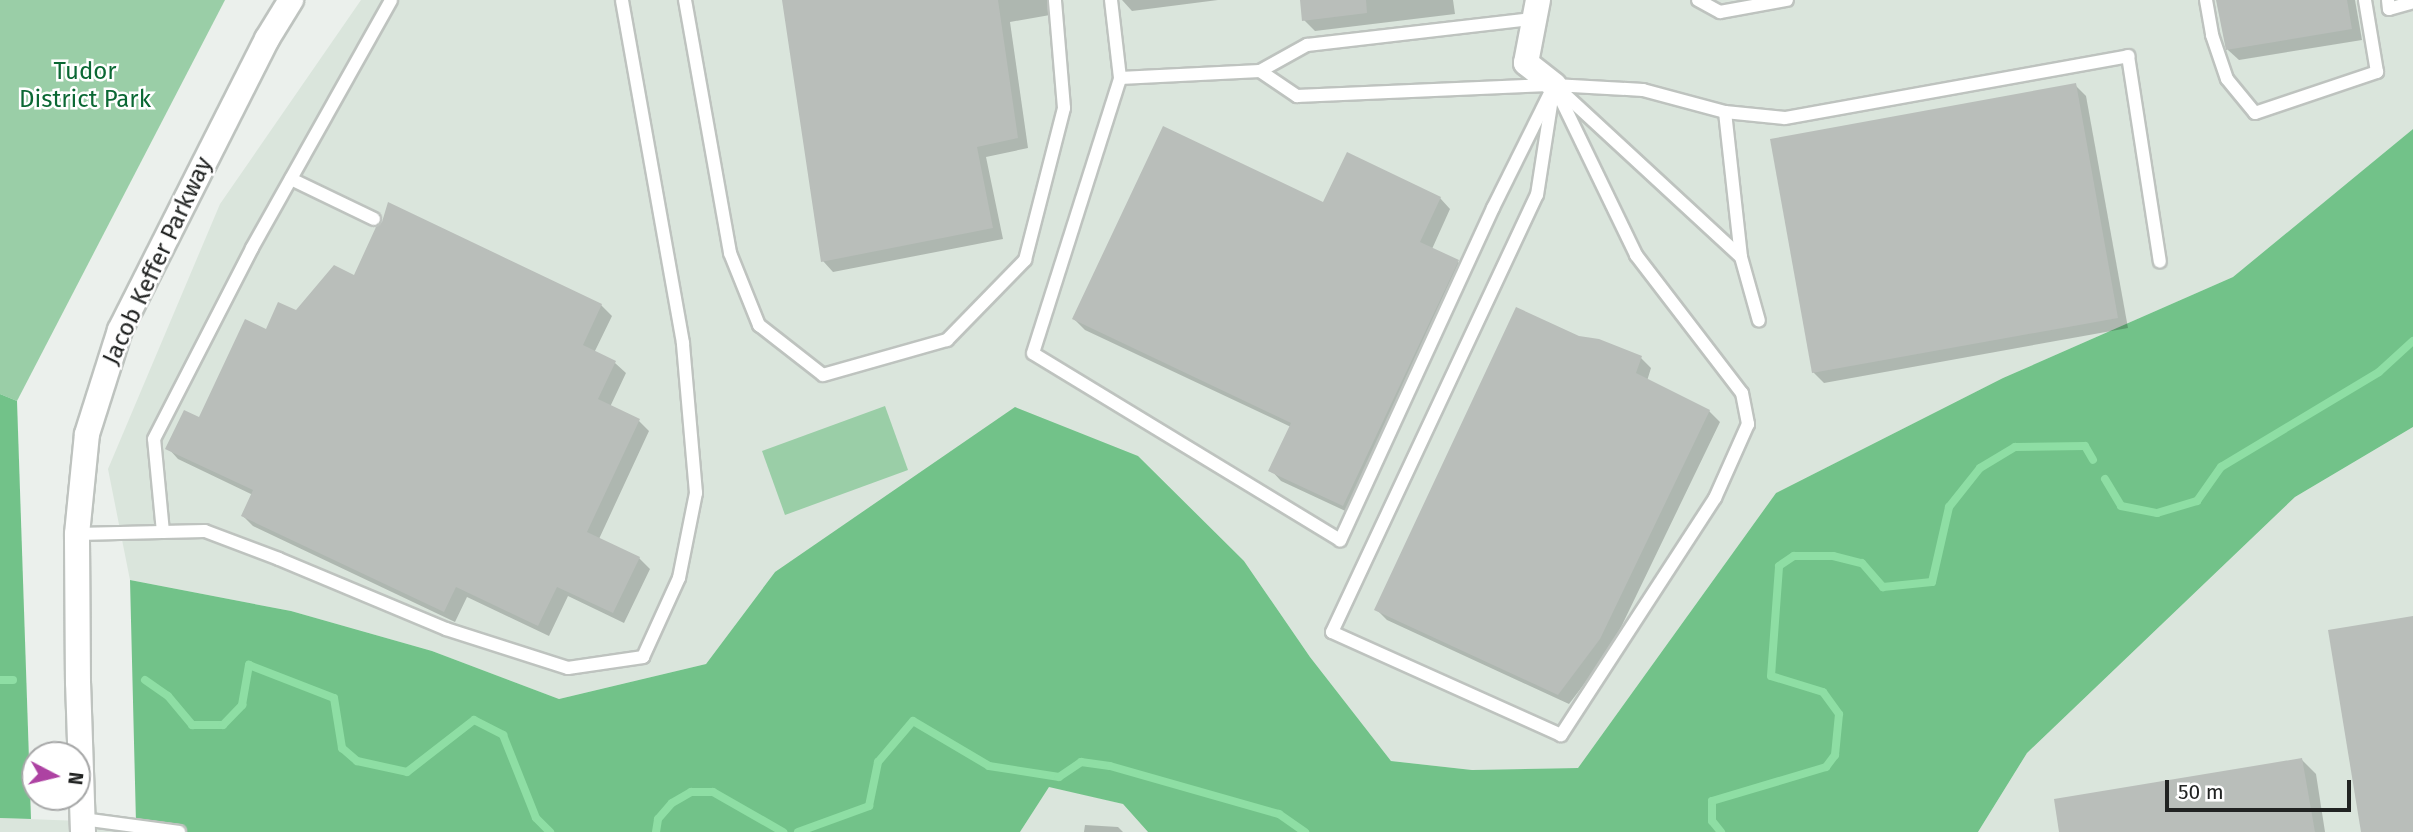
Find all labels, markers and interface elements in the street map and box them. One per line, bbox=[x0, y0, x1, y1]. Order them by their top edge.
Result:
park label: Tudor District Park bbox=[19, 58, 151, 114]
street label: Jacob Keffer Parkway bbox=[97, 152, 219, 370]
north arrow bbox=[21, 741, 91, 811]
scale bar bbox=[2168, 766, 2354, 810]
text: N bbox=[63, 771, 88, 786]
text: 50 m bbox=[2178, 779, 2224, 805]

